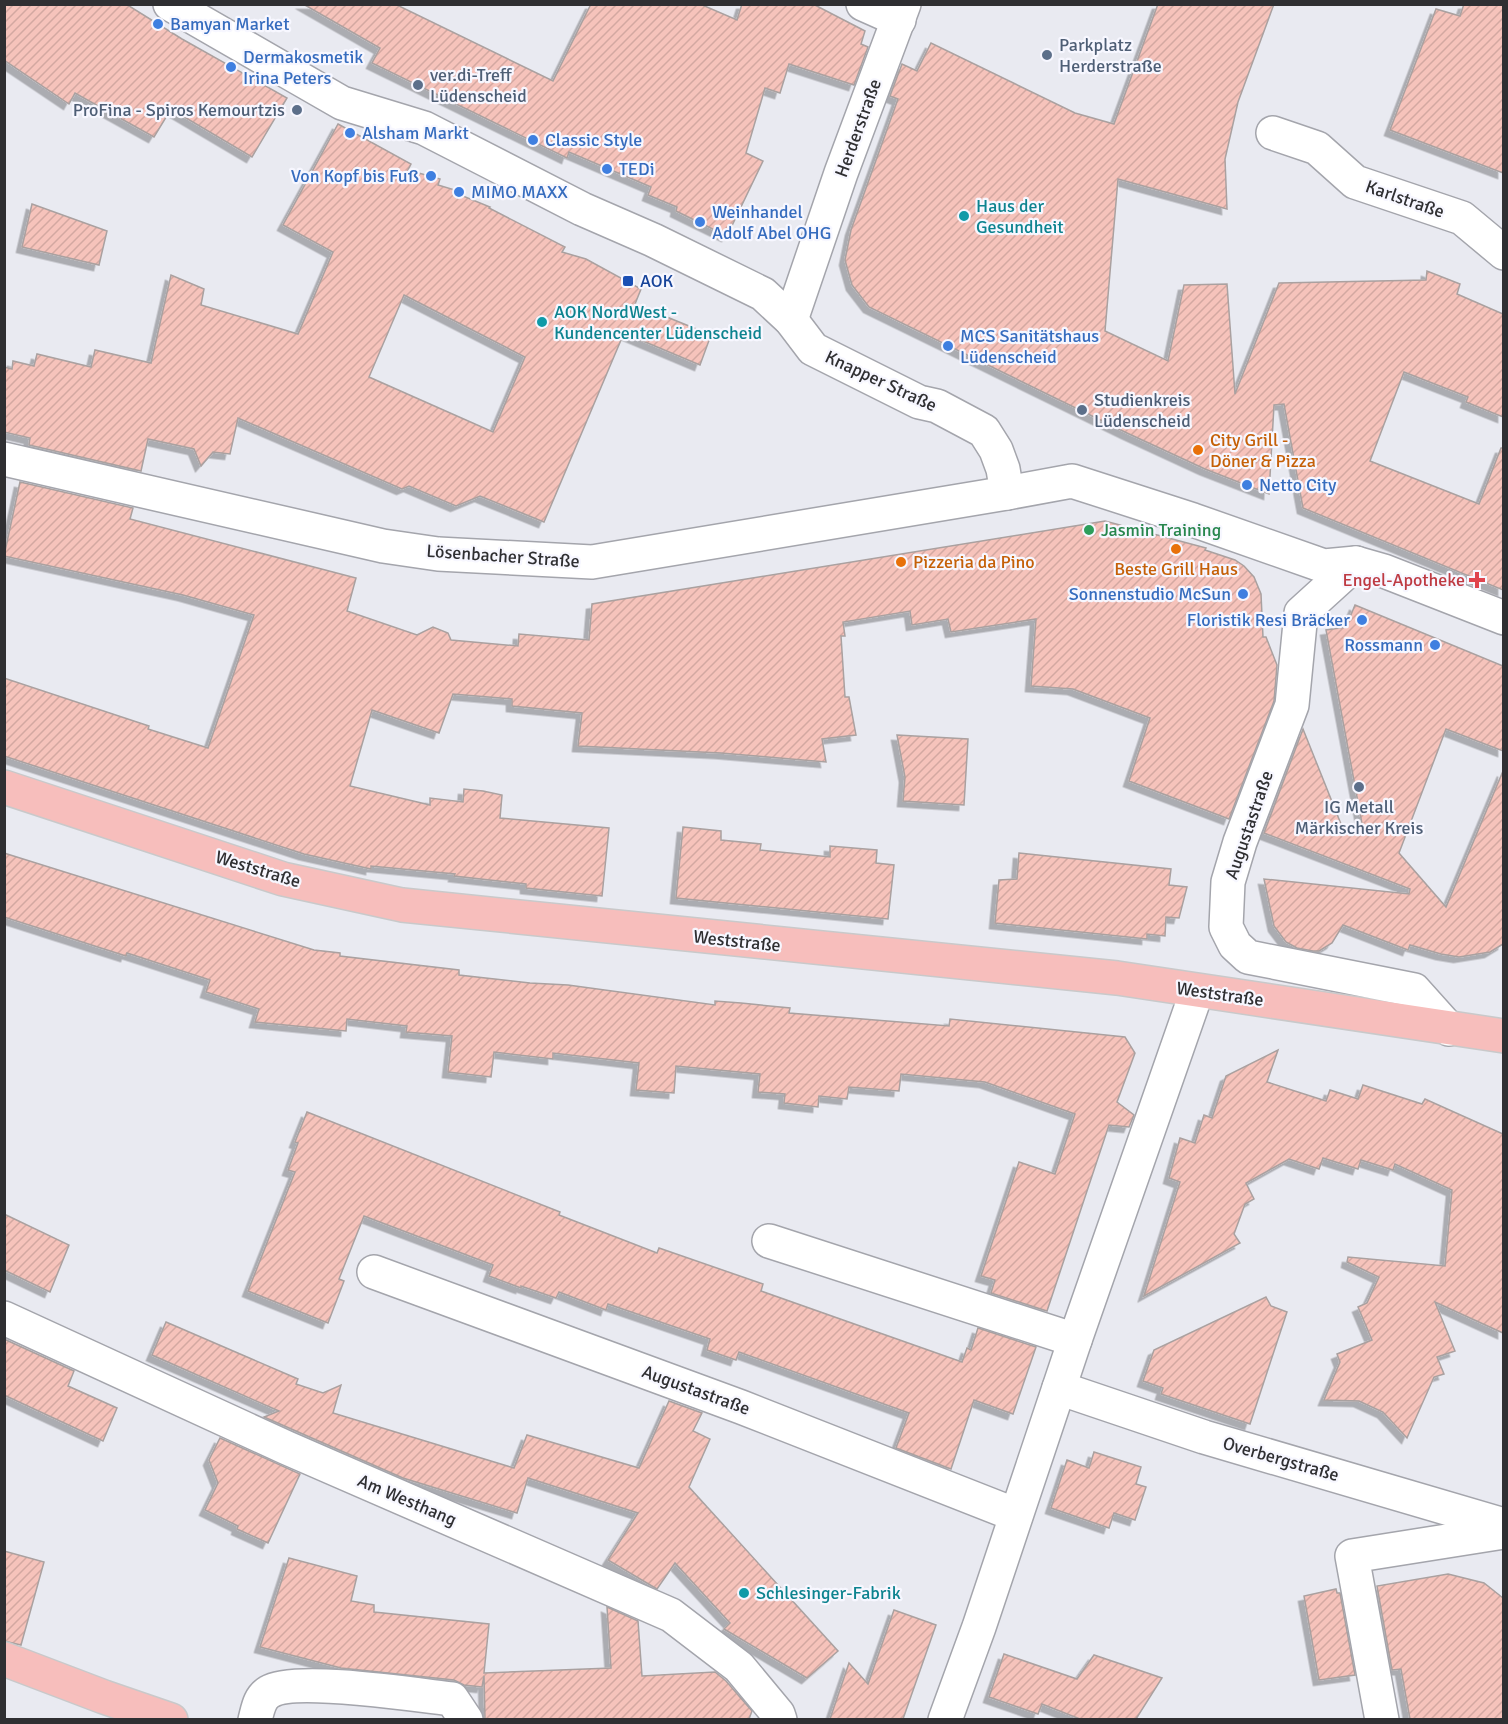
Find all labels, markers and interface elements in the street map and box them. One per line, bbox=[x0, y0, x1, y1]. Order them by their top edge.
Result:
place label: Bamyan Market bbox=[170, 13, 289, 35]
marker: Bamyan Market bbox=[151, 17, 165, 31]
place label: Parkplatz Herderstraße bbox=[1059, 34, 1162, 77]
place label: Dermakosmetik Irina Peters bbox=[243, 46, 363, 89]
marker: Parkplatz Herderstraße bbox=[1040, 48, 1054, 62]
marker: Dermakosmetik Irina Peters bbox=[224, 60, 238, 74]
place label: ver.di-Treff Lüdenscheid bbox=[430, 64, 527, 107]
street label: Herderstraße bbox=[830, 76, 886, 180]
marker: ver.di-Treff Lüdenscheid bbox=[411, 78, 425, 92]
place label: ProFina - Spiros Kemourtzis bbox=[73, 99, 285, 121]
marker: ProFina - Spiros Kemourtzis bbox=[290, 103, 304, 117]
place label: Alsham Markt bbox=[362, 122, 469, 144]
marker: Alsham Markt bbox=[343, 126, 357, 140]
place label: Classic Style bbox=[545, 129, 642, 151]
marker: Classic Style bbox=[526, 133, 540, 147]
place label: TEDi bbox=[619, 158, 655, 180]
marker: TEDi bbox=[600, 162, 614, 176]
place label: Von Kopf bis Fuß bbox=[291, 165, 419, 187]
marker: Von Kopf bis Fuß bbox=[424, 169, 438, 183]
street label: Karlstraße bbox=[1363, 175, 1447, 223]
place label: MIMO MAXX bbox=[471, 181, 568, 203]
marker: MIMO MAXX bbox=[452, 185, 466, 199]
place label: Haus der Gesundheit bbox=[976, 195, 1064, 238]
place label: Weinhandel Adolf Abel OHG bbox=[712, 201, 831, 244]
marker: Haus der Gesundheit bbox=[957, 209, 971, 223]
marker: Weinhandel Adolf Abel OHG bbox=[693, 215, 707, 229]
place label: AOK bbox=[640, 270, 674, 292]
marker: AOK bbox=[621, 274, 635, 288]
place label: AOK NordWest - Kundencenter Lüdenscheid bbox=[554, 301, 762, 344]
marker: AOK NordWest - Kundencenter Lüdenscheid bbox=[535, 315, 549, 329]
place label: MCS Sanitätshaus Lüdenscheid bbox=[960, 325, 1099, 368]
marker: MCS Sanitätshaus Lüdenscheid bbox=[941, 339, 955, 353]
street label: Knapper Straße bbox=[822, 346, 940, 416]
place label: Studienkreis Lüdenscheid bbox=[1094, 389, 1191, 432]
marker: Studienkreis Lüdenscheid bbox=[1075, 403, 1089, 417]
place label: City Grill - Döner & Pizza bbox=[1210, 429, 1316, 472]
marker: City Grill - Döner & Pizza bbox=[1191, 443, 1205, 457]
place label: Netto City bbox=[1259, 474, 1337, 496]
marker: Netto City bbox=[1240, 478, 1254, 492]
place label: Jasmin Training bbox=[1101, 519, 1221, 541]
marker: Jasmin Training bbox=[1082, 523, 1096, 537]
street label: Lösenbacher Straße bbox=[426, 540, 580, 572]
marker: Beste Grill Haus bbox=[1169, 542, 1183, 556]
place label: Pizzeria da Pino bbox=[913, 551, 1035, 573]
marker: Pizzeria da Pino bbox=[894, 555, 908, 569]
place label: Beste Grill Haus bbox=[1114, 558, 1238, 580]
place label: Engel-Apotheke bbox=[1343, 569, 1465, 591]
marker: Engel-Apotheke bbox=[1470, 573, 1484, 587]
place label: Sonnenstudio McSun bbox=[1069, 583, 1231, 605]
marker: Sonnenstudio McSun bbox=[1236, 587, 1250, 601]
place label: Floristik Resi Bräcker bbox=[1187, 609, 1350, 631]
marker: Floristik Resi Bräcker bbox=[1355, 613, 1369, 627]
place label: Rossmann bbox=[1344, 634, 1423, 656]
marker: Rossmann bbox=[1428, 638, 1442, 652]
street label: Augustastraße bbox=[1220, 768, 1278, 882]
marker: IG Metall Märkischer Kreis bbox=[1352, 780, 1366, 794]
place label: IG Metall Märkischer Kreis bbox=[1295, 796, 1423, 839]
street label: Weststraße bbox=[213, 846, 303, 892]
street label: Weststraße bbox=[692, 925, 782, 957]
street label: Weststraße bbox=[1175, 977, 1265, 1011]
street label: Augustastraße bbox=[639, 1360, 753, 1420]
street label: Overbergstraße bbox=[1220, 1432, 1342, 1486]
street label: Am Westhang bbox=[354, 1469, 460, 1531]
place label: Schlesinger-Fabrik bbox=[756, 1582, 901, 1604]
marker: Schlesinger-Fabrik bbox=[737, 1586, 751, 1600]

